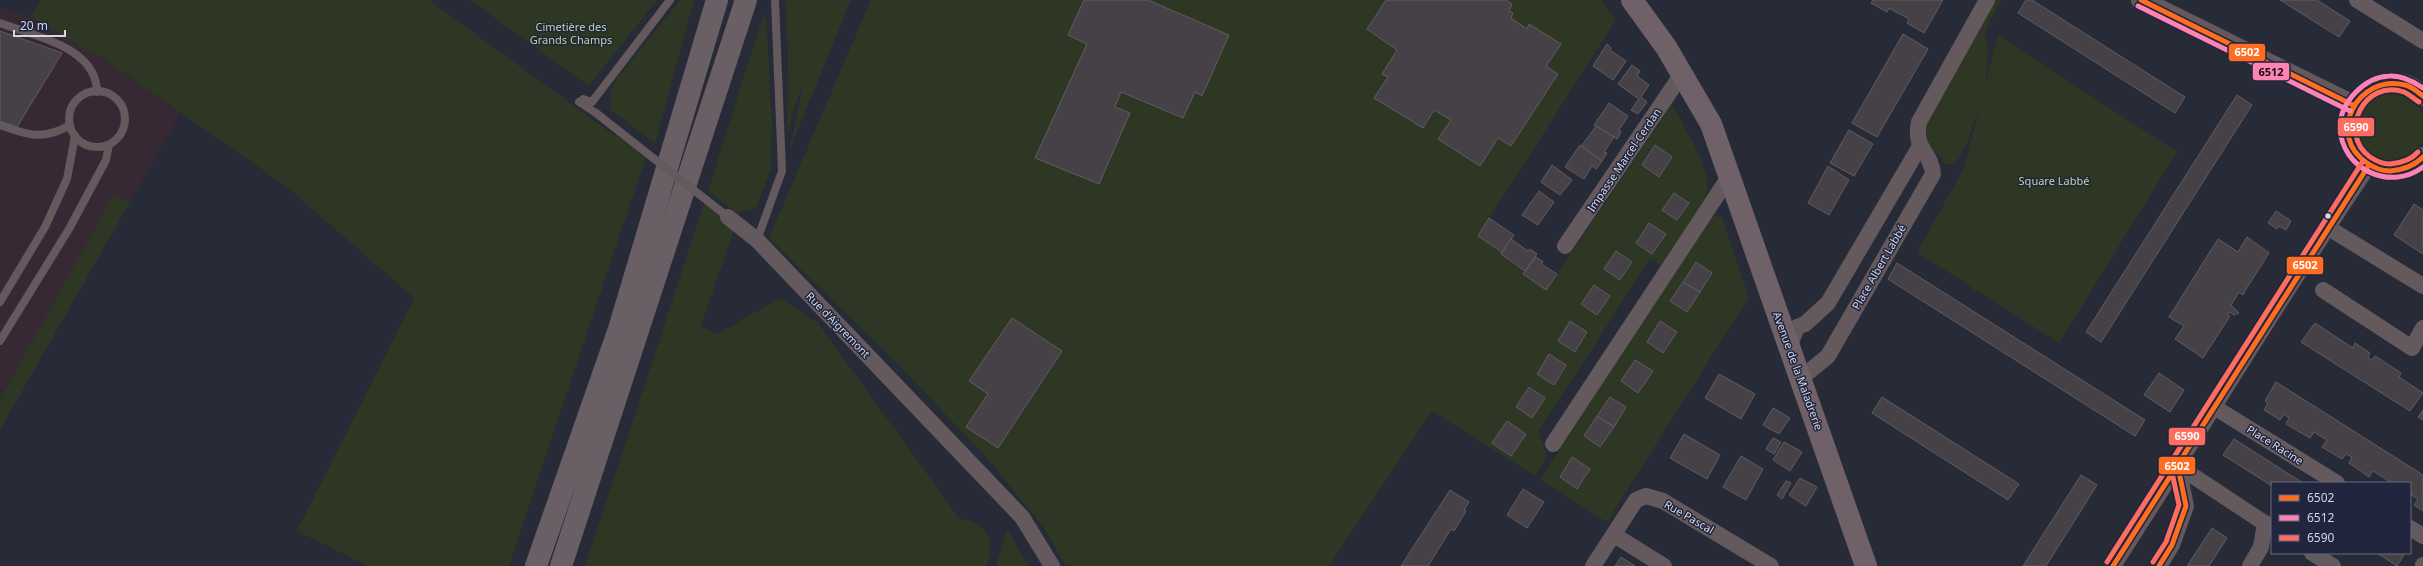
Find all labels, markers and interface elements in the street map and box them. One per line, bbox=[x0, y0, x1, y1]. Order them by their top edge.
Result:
scale bar bbox=[14, 12, 65, 38]
text: 20 m bbox=[20, 17, 48, 34]
park label: Cimetière des Grands Champs bbox=[530, 19, 612, 47]
line badge: 6502 bbox=[2228, 43, 2266, 62]
text: 6502 bbox=[2234, 44, 2260, 59]
line badge: 6512 bbox=[2252, 62, 2290, 81]
text: 6512 bbox=[2258, 64, 2284, 79]
street label: Impasse Marcel-Cerdan bbox=[1583, 105, 1664, 215]
line badge: 6590 bbox=[2337, 117, 2375, 137]
text: 6590 bbox=[2343, 119, 2369, 134]
park label: Square Labbé bbox=[2019, 173, 2089, 188]
unlabelled marker bbox=[2323, 211, 2333, 221]
street label: Place Albert Labbé bbox=[1848, 221, 1909, 312]
line badge: 6502 bbox=[2286, 256, 2324, 275]
text: 6502 bbox=[2292, 257, 2318, 272]
street label: Rue d'Aigremont bbox=[803, 288, 874, 361]
street label: Avenue de la Maladrerie bbox=[1770, 309, 1827, 432]
street label: Place Racine bbox=[2244, 421, 2306, 468]
line badge: 6590 bbox=[2168, 427, 2206, 446]
text: 6590 bbox=[2174, 428, 2200, 443]
line badge: 6502 bbox=[2158, 456, 2196, 475]
text: 6502 bbox=[2164, 458, 2190, 473]
legend bbox=[2271, 482, 2411, 554]
text: 6502 bbox=[2307, 489, 2335, 506]
street label: Rue Pascal bbox=[1662, 496, 1717, 537]
text: 6512 bbox=[2307, 509, 2335, 526]
text: 6590 bbox=[2307, 529, 2335, 546]

